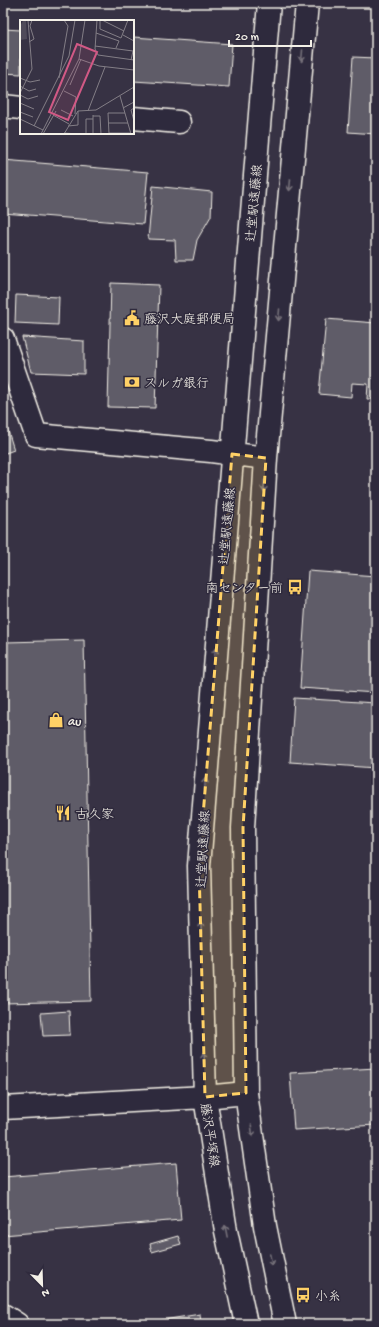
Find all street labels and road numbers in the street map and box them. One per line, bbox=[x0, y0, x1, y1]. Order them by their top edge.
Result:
street label: 辻堂駅遠藤線 bbox=[244, 163, 266, 243]
street label: 辻堂駅遠藤線 bbox=[217, 486, 239, 566]
street label: 辻堂駅遠藤線 bbox=[194, 809, 214, 888]
street label: 藤沢平塚線 bbox=[196, 1102, 222, 1170]

